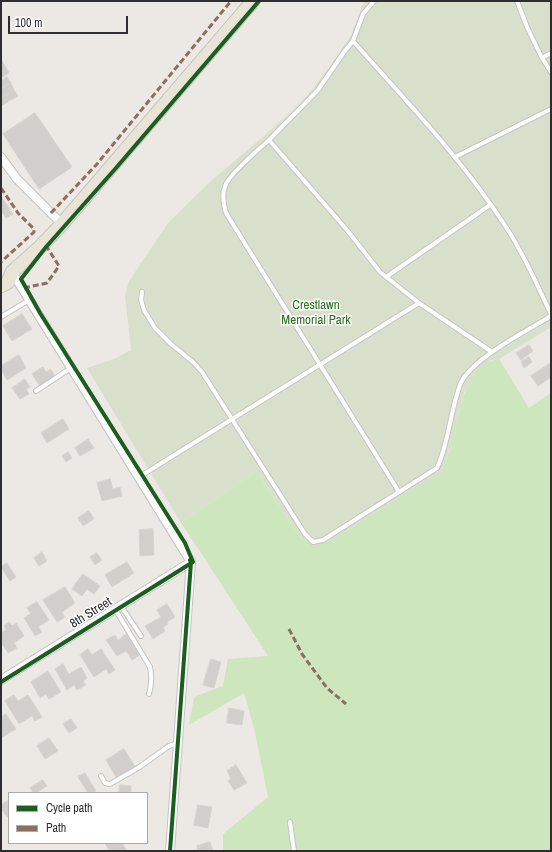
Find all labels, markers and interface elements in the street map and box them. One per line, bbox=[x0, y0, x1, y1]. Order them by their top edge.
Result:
scale bar bbox=[10, 8, 130, 34]
text: 100 m bbox=[15, 15, 42, 31]
park label: Crestlawn Memorial Park bbox=[281, 298, 351, 329]
street label: 8th Street bbox=[67, 594, 115, 632]
legend bbox=[8, 792, 148, 844]
text: Cycle path bbox=[46, 800, 93, 816]
text: Path bbox=[46, 820, 66, 836]

